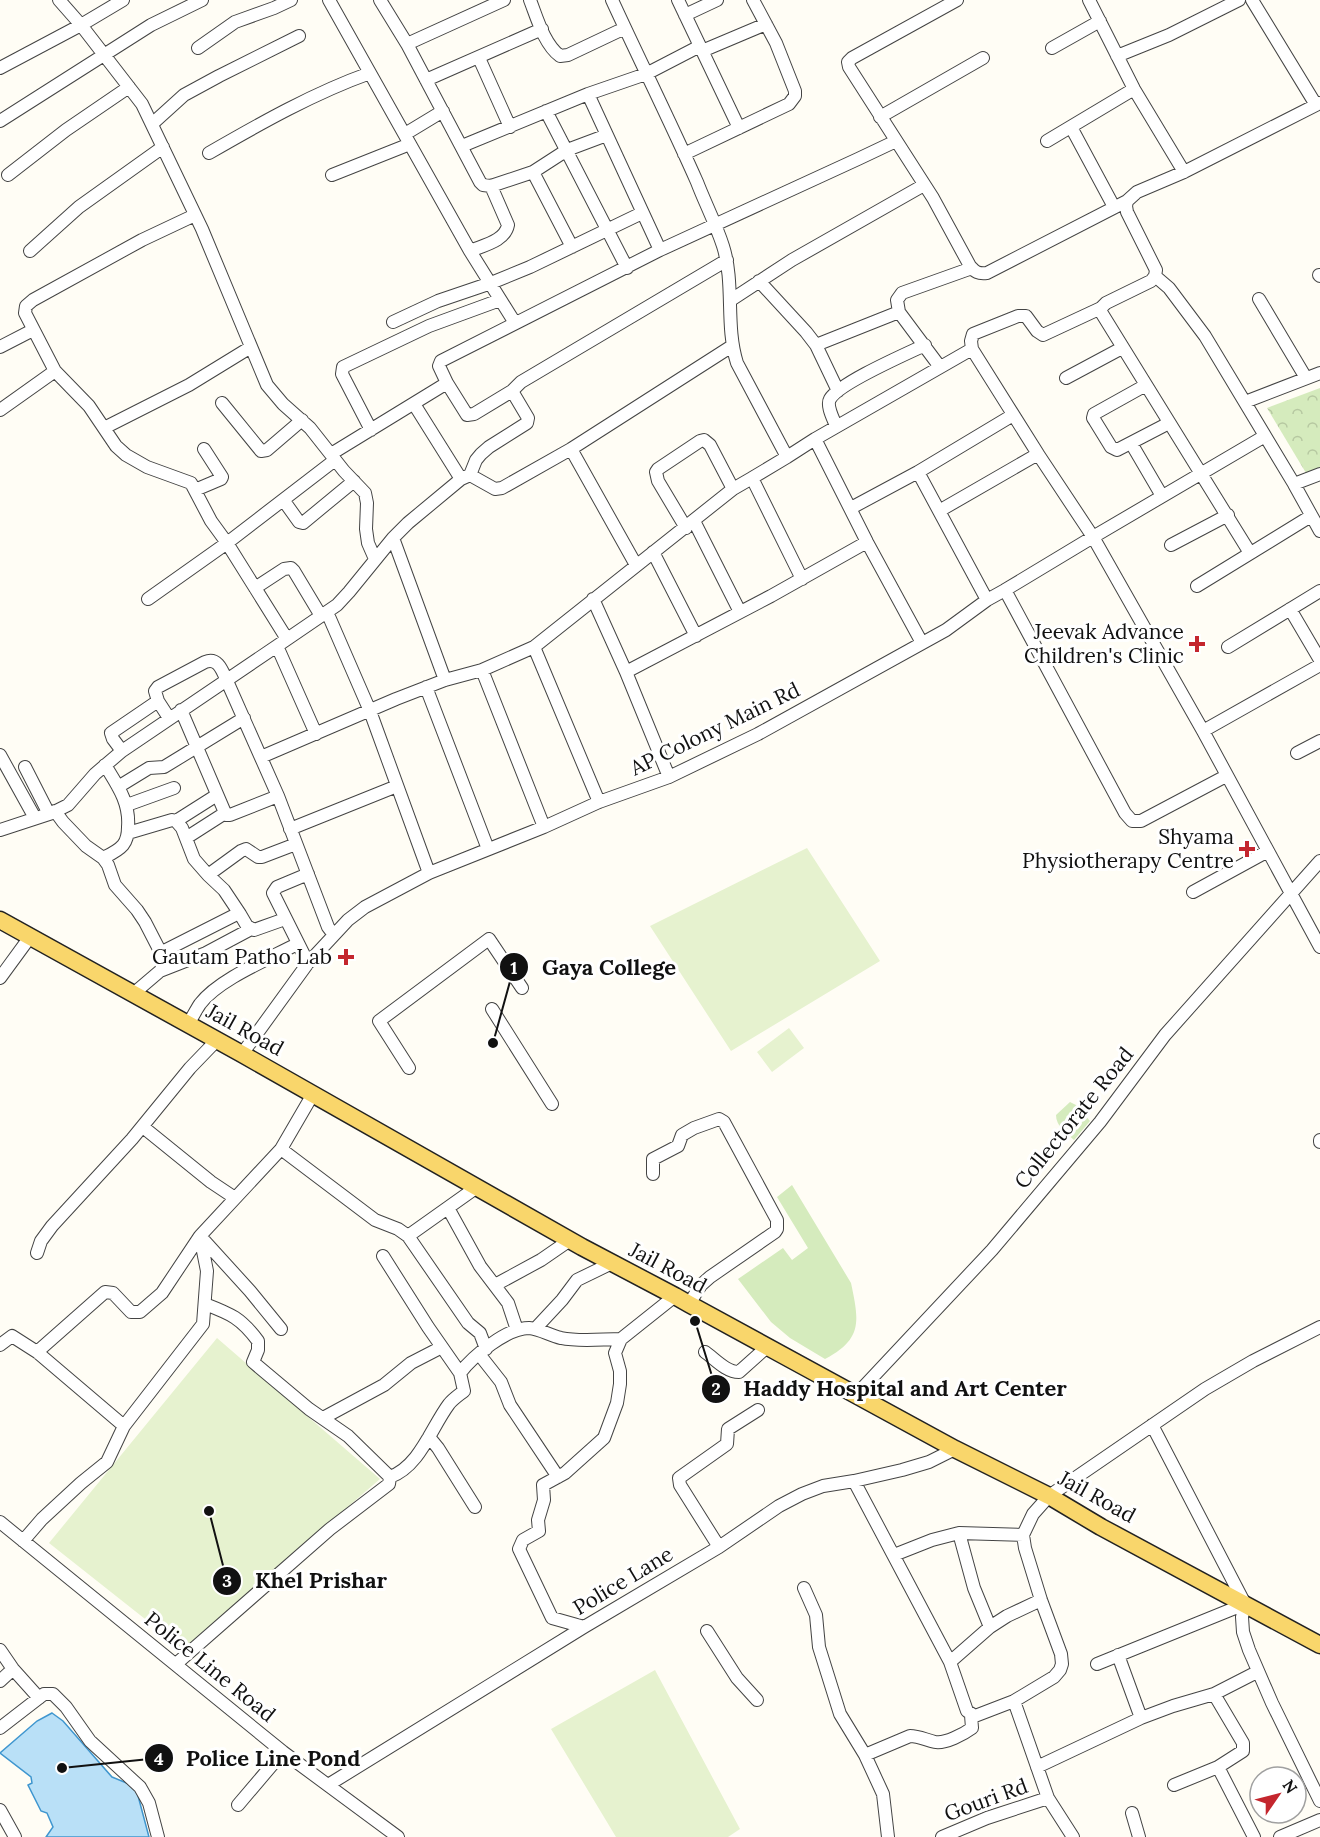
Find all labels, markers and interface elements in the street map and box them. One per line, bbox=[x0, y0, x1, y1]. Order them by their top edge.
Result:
place label: Jeevak Advance Children's Clinic bbox=[1024, 618, 1184, 669]
marker: Jeevak Advance Children's Clinic bbox=[1188, 635, 1206, 653]
street label: AP Colony Main Rd bbox=[625, 676, 804, 782]
place label: Shyama Physiotherapy Centre bbox=[1022, 823, 1234, 874]
marker: Shyama Physiotherapy Centre bbox=[1238, 840, 1256, 858]
place label: Gautam Patho Lab bbox=[152, 943, 332, 970]
callout: Gaya College bbox=[499, 947, 688, 987]
marker: Gautam Patho Lab bbox=[337, 948, 355, 966]
text: Gaya College bbox=[542, 953, 676, 981]
text: 1 bbox=[510, 956, 518, 979]
street label: Jail Road bbox=[201, 997, 289, 1062]
street label: Collectorate Road bbox=[1008, 1041, 1139, 1194]
street label: Jail Road bbox=[624, 1235, 712, 1299]
callout: Haddy Hospital and Art Center bbox=[701, 1369, 1079, 1409]
text: Haddy Hospital and Art Center bbox=[743, 1374, 1067, 1402]
text: 2 bbox=[711, 1377, 721, 1400]
street label: Jail Road bbox=[1053, 1464, 1141, 1529]
street label: Police Lane bbox=[568, 1540, 678, 1621]
callout: Khel Prishar bbox=[212, 1561, 399, 1601]
text: Khel Prishar bbox=[255, 1566, 387, 1594]
text: 3 bbox=[222, 1569, 232, 1592]
street label: Police Line Road bbox=[139, 1606, 281, 1728]
callout: Police Line Pond bbox=[144, 1738, 372, 1778]
text: Police Line Pond bbox=[186, 1744, 360, 1772]
text: 4 bbox=[154, 1747, 164, 1770]
north arrow bbox=[1248, 1765, 1308, 1825]
street label: Gouri Rd bbox=[940, 1772, 1031, 1827]
text: N bbox=[1279, 1776, 1302, 1797]

